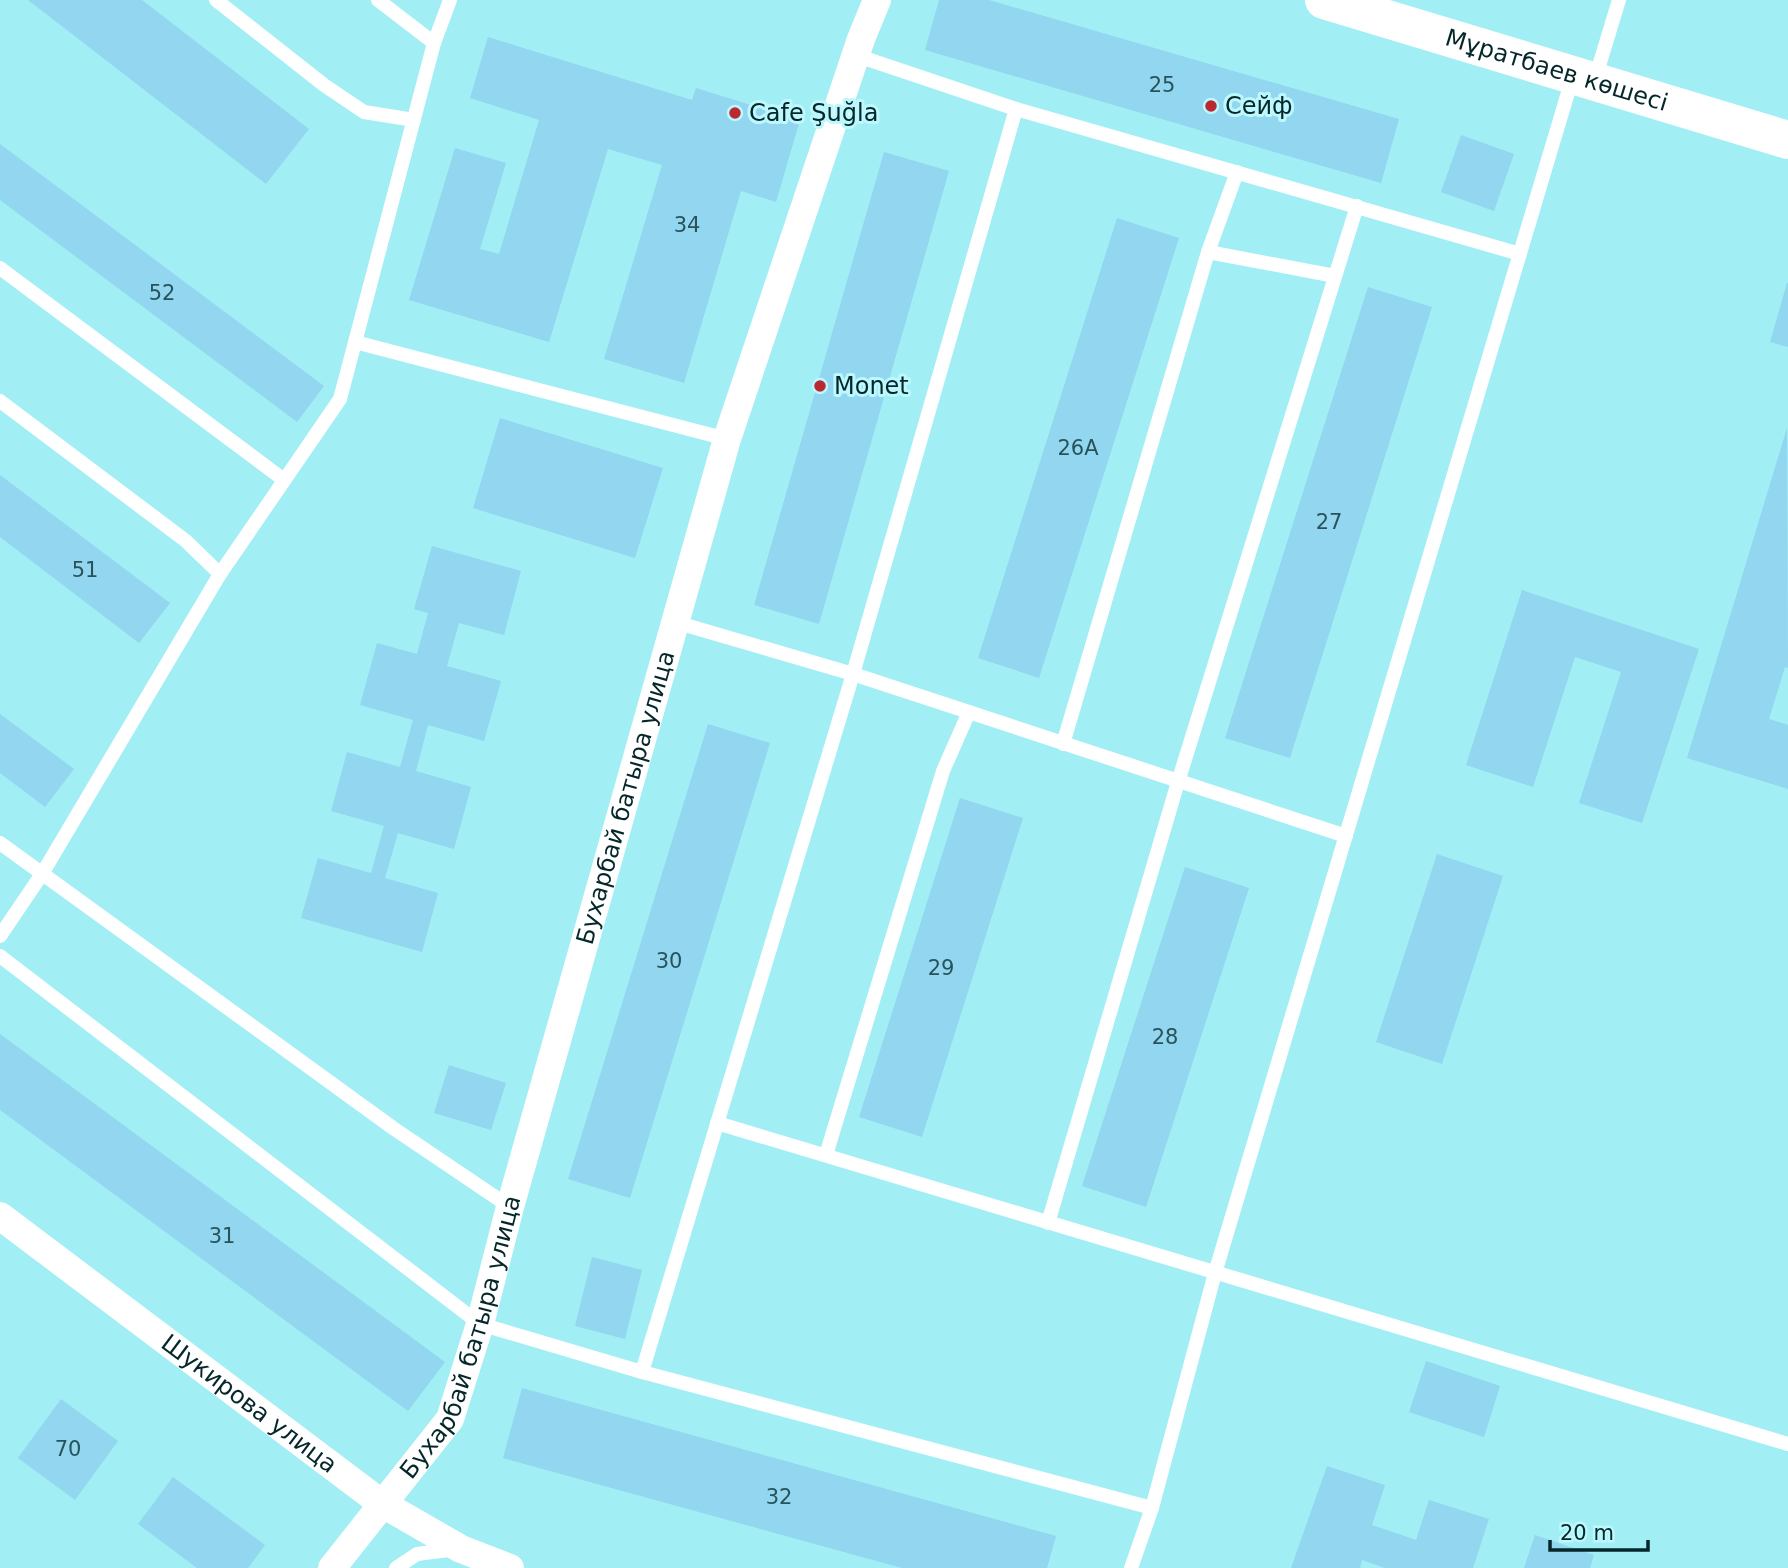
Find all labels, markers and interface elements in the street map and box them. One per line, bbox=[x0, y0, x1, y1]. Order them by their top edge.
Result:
street label: Мұратбаев көшесі bbox=[1442, 23, 1671, 117]
house number: 25 bbox=[1149, 73, 1175, 97]
place label: Сейф bbox=[1225, 92, 1293, 120]
marker: Сейф bbox=[1203, 98, 1219, 114]
place label: Cafe Şuğla bbox=[749, 99, 878, 127]
marker: Cafe Şuğla bbox=[727, 105, 743, 121]
house number: 34 bbox=[674, 213, 700, 237]
house number: 52 bbox=[149, 281, 175, 305]
place label: Monet bbox=[834, 372, 909, 400]
marker: Monet bbox=[812, 378, 828, 394]
house number: 26А bbox=[1057, 436, 1099, 460]
house number: 27 bbox=[1316, 510, 1342, 534]
house number: 51 bbox=[72, 558, 98, 582]
street label: Бухарбай батыра улица bbox=[571, 647, 680, 948]
house number: 30 bbox=[656, 949, 682, 973]
house number: 29 bbox=[928, 956, 954, 980]
house number: 28 bbox=[1152, 1025, 1178, 1049]
street label: Бухарбай батыра улица bbox=[394, 1192, 527, 1484]
house number: 31 bbox=[209, 1224, 235, 1248]
street label: Шукирова улица bbox=[156, 1329, 343, 1479]
house number: 70 bbox=[55, 1437, 81, 1461]
house number: 32 bbox=[766, 1485, 792, 1509]
scale bar bbox=[1550, 1508, 1648, 1552]
text: 20 m bbox=[1560, 1521, 1614, 1545]

